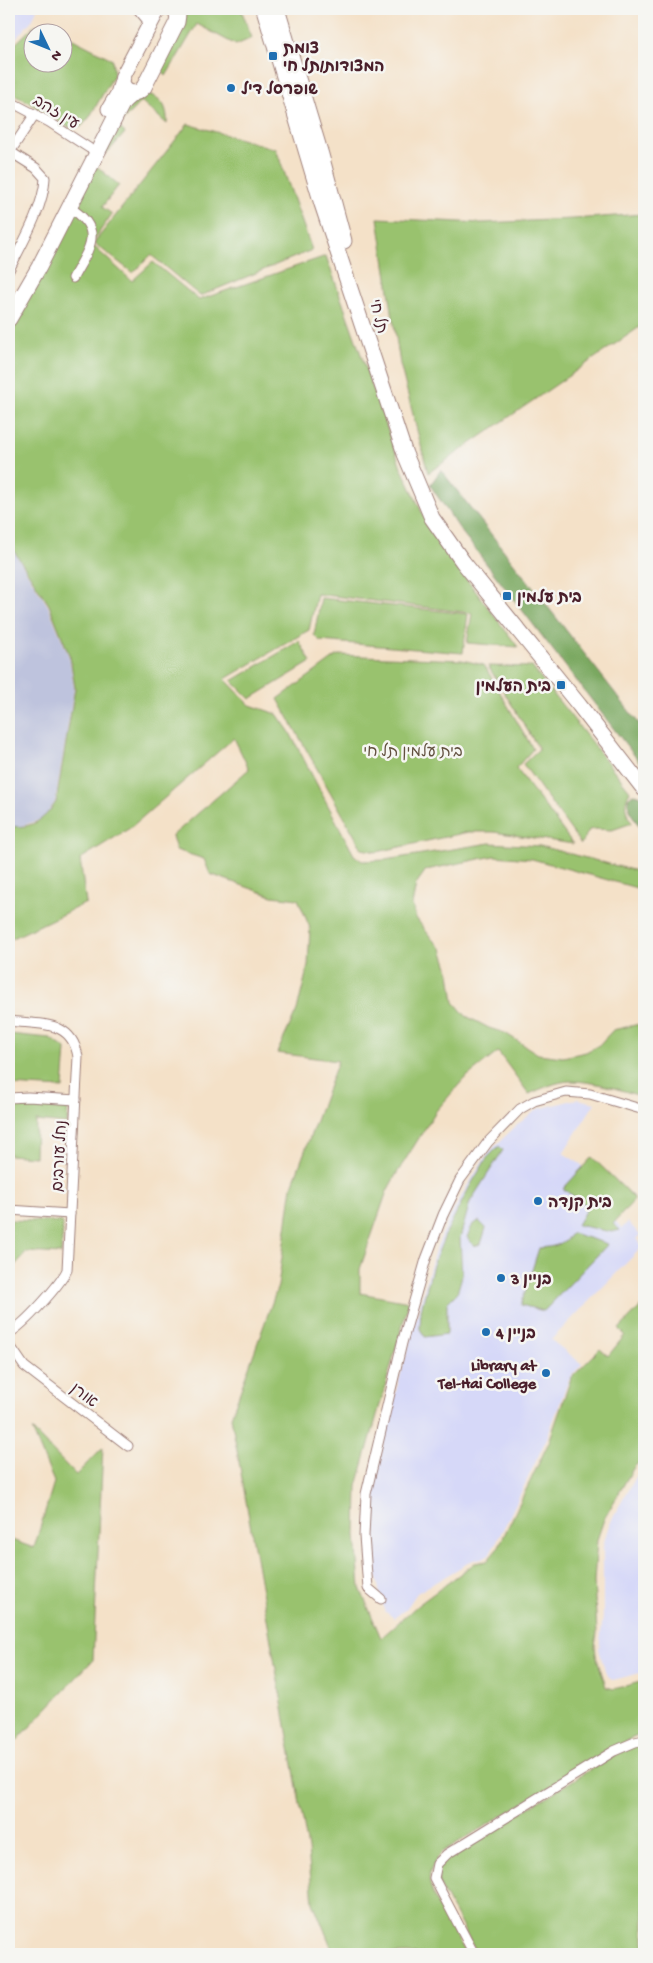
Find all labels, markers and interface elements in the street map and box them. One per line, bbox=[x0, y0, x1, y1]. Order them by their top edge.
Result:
north arrow bbox=[22, 22, 72, 72]
place label: צומת המצודות/תל חי bbox=[283, 41, 385, 78]
text: N bbox=[46, 46, 65, 64]
marker: צומת המצודות/תל חי bbox=[267, 50, 279, 62]
place label: שופרסל דיל bbox=[241, 80, 318, 101]
marker: שופרסל דיל bbox=[225, 82, 237, 94]
street label: עין זהב bbox=[29, 93, 82, 135]
street label: תל חי bbox=[363, 297, 392, 336]
place label: בית עלמין bbox=[517, 588, 582, 609]
marker: בית עלמין bbox=[501, 590, 513, 602]
place label: בית העלמין bbox=[476, 677, 551, 698]
marker: בית העלמין bbox=[555, 679, 567, 691]
park label: בית עלמין תל חי bbox=[363, 742, 463, 763]
street label: נחל עורבים bbox=[48, 1120, 73, 1193]
marker: בית קנדה bbox=[532, 1195, 544, 1207]
place label: בית קנדה bbox=[548, 1195, 612, 1214]
marker: בניין 3 bbox=[495, 1272, 507, 1284]
place label: בניין 3 bbox=[510, 1272, 552, 1291]
marker: בניין 4 bbox=[480, 1326, 492, 1338]
place label: בניין 4 bbox=[495, 1326, 536, 1345]
place label: Library at Tel-Hai College bbox=[436, 1358, 537, 1395]
marker: Library at Tel-Hai College bbox=[540, 1367, 552, 1379]
street label: אורן bbox=[65, 1380, 100, 1413]

